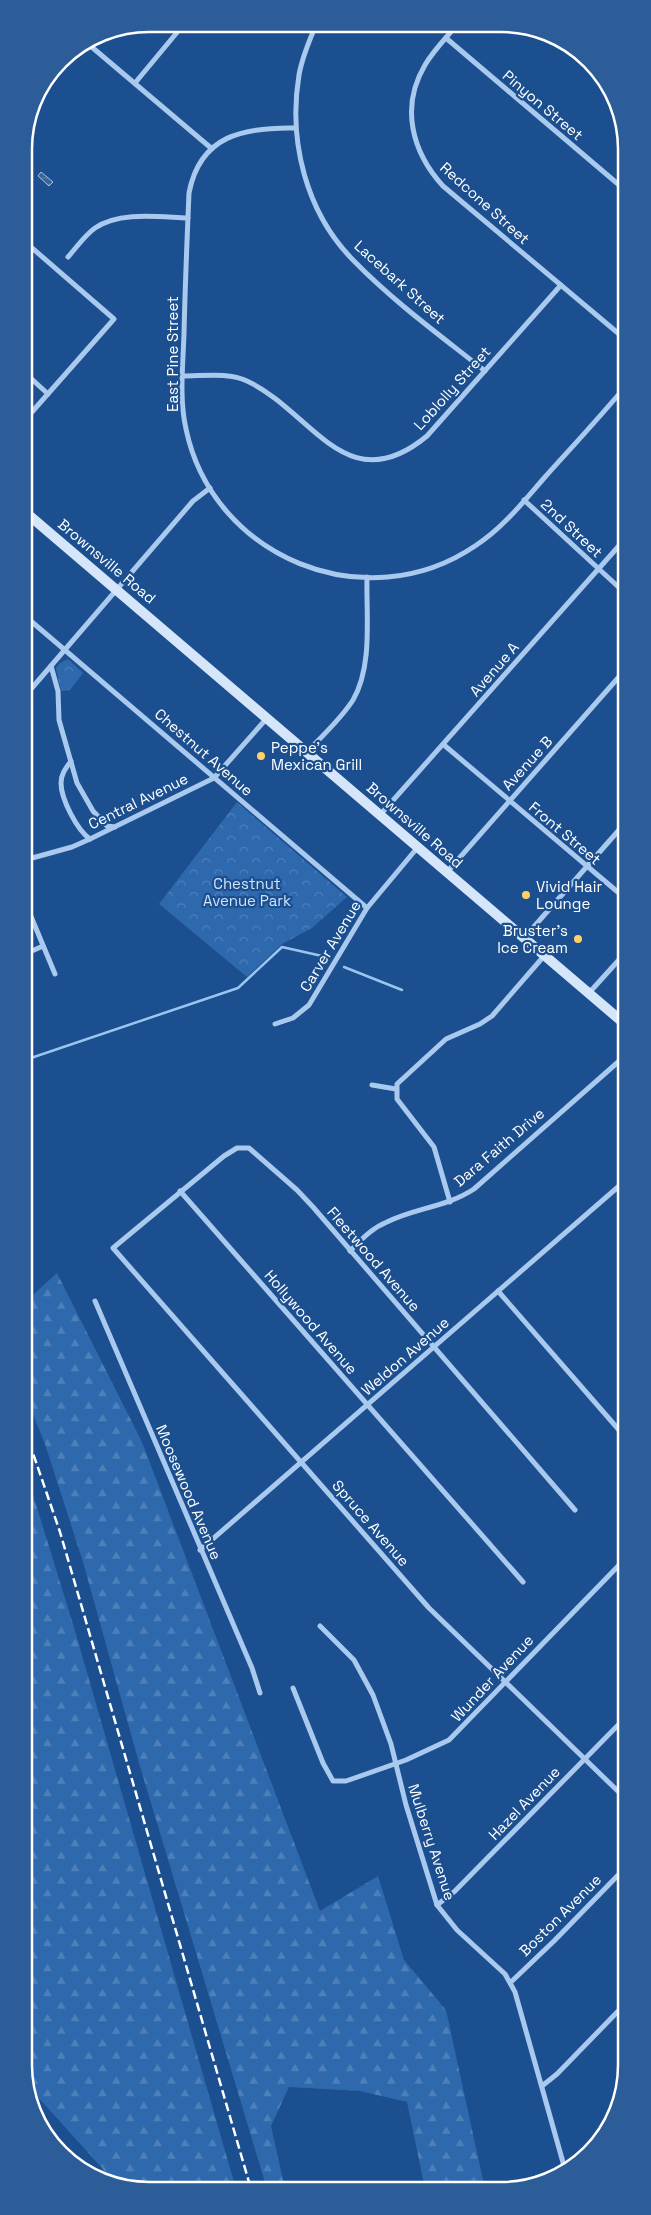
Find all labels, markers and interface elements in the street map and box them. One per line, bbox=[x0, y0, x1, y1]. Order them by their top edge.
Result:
street label: Pinyon Street bbox=[499, 66, 587, 144]
street label: Redcone Street bbox=[436, 158, 534, 248]
street label: Lacebark Street bbox=[350, 236, 450, 328]
street label: East Pine Street bbox=[163, 296, 182, 412]
street label: Loblolly Street bbox=[409, 342, 495, 434]
street label: 2nd Street bbox=[537, 495, 607, 561]
street label: Brownsville Road bbox=[54, 515, 160, 607]
street label: Avenue A bbox=[465, 637, 523, 700]
street label: Chestnut Avenue bbox=[151, 704, 257, 800]
street label: Avenue B bbox=[498, 732, 556, 794]
place label: Peppe's Mexican Grill bbox=[271, 738, 362, 774]
marker: Peppe's Mexican Grill bbox=[255, 750, 267, 762]
street label: Central Avenue bbox=[85, 769, 191, 833]
street label: Brownsville Road bbox=[363, 778, 467, 872]
street label: Front Street bbox=[525, 797, 605, 869]
park label: Chestnut Avenue Park bbox=[203, 874, 291, 910]
place label: Vivid Hair Lounge bbox=[536, 877, 602, 913]
marker: Vivid Hair Lounge bbox=[520, 889, 532, 901]
street label: Carver Avenue bbox=[295, 897, 365, 995]
place label: Bruster's Ice Cream bbox=[497, 921, 568, 957]
marker: Bruster's Ice Cream bbox=[572, 933, 584, 945]
street label: Dara Faith Drive bbox=[450, 1103, 548, 1190]
street label: Fleetwood Avenue bbox=[323, 1203, 425, 1315]
street label: Hollywood Avenue bbox=[260, 1266, 362, 1378]
street label: Weldon Avenue bbox=[357, 1313, 453, 1399]
street label: Moosewood Avenue bbox=[152, 1422, 226, 1562]
street label: Spruce Avenue bbox=[328, 1476, 414, 1570]
street label: Wunder Avenue bbox=[447, 1630, 537, 1726]
street label: Hazel Avenue bbox=[484, 1762, 564, 1844]
street label: Mulberry Avenue bbox=[404, 1781, 460, 1903]
street label: Boston Avenue bbox=[515, 1870, 605, 1960]

